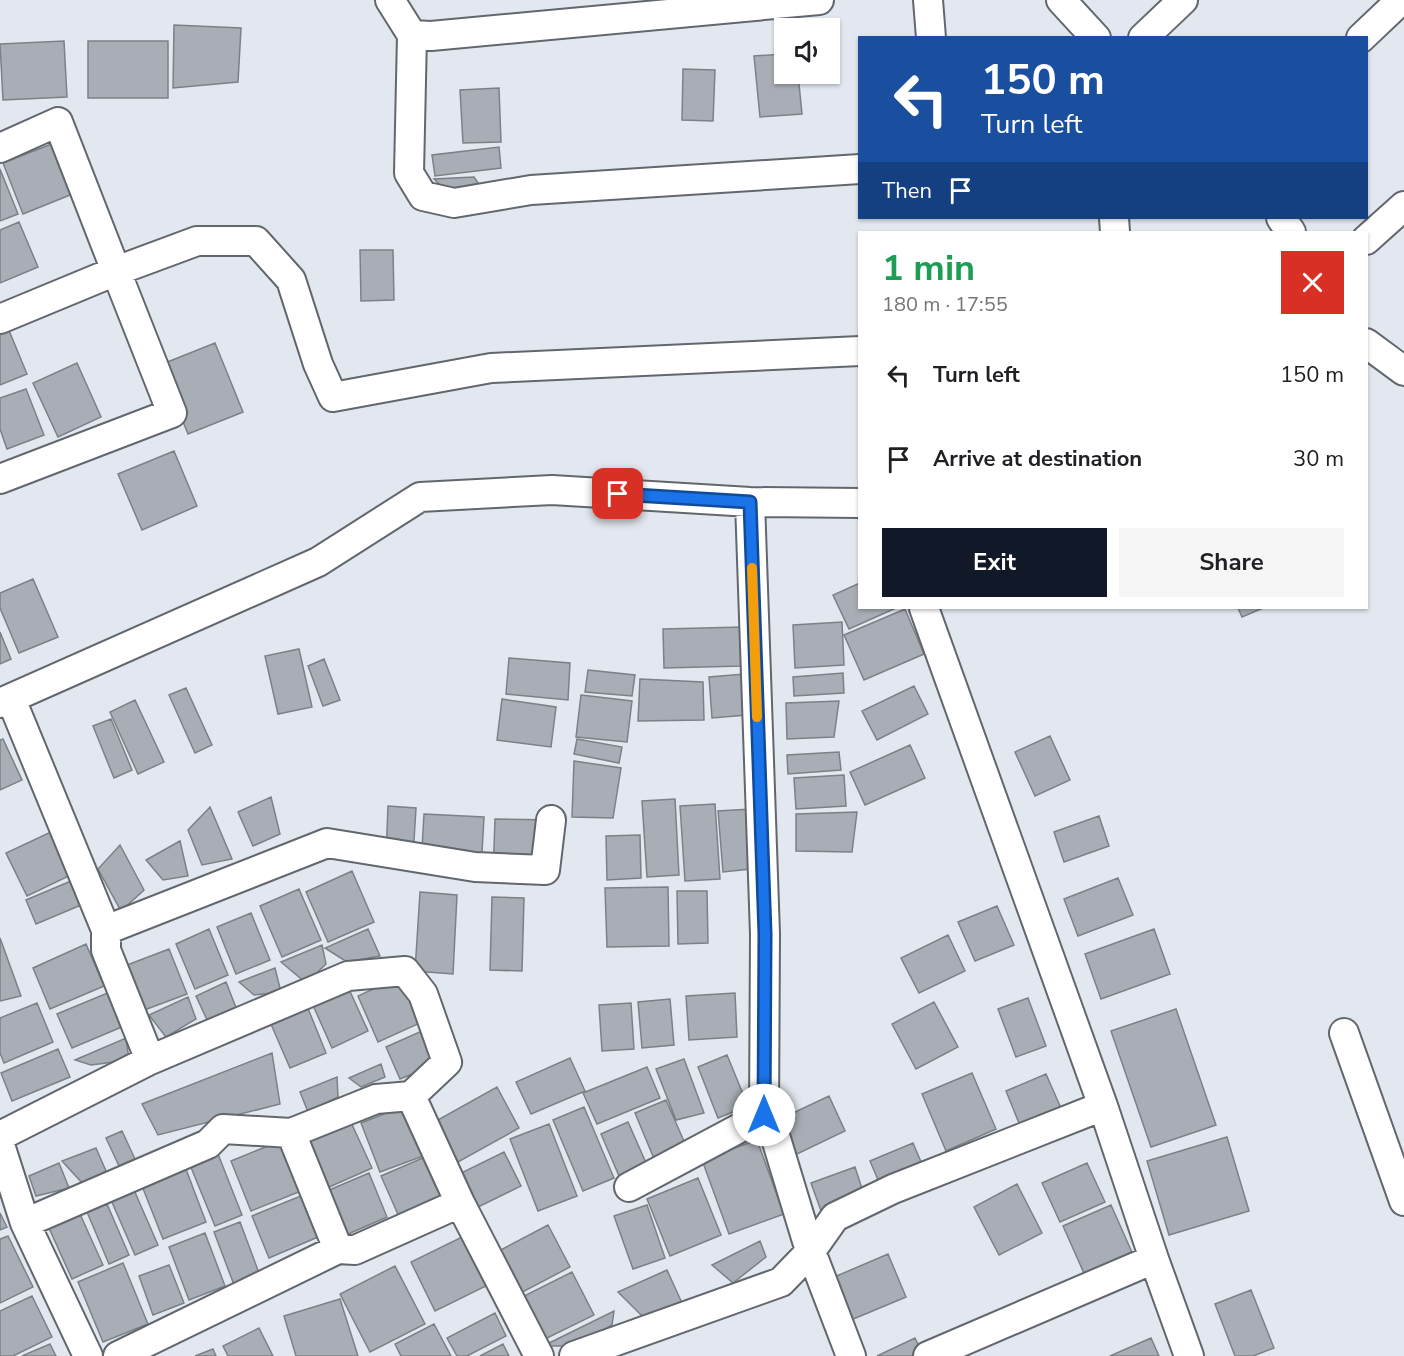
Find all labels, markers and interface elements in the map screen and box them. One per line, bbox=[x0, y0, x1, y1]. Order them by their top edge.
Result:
map controls bbox=[774, 18, 840, 84]
button: sound bbox=[774, 18, 840, 84]
text: 150 m bbox=[981, 52, 1105, 109]
icon: left bbox=[882, 60, 960, 138]
text: Turn left bbox=[981, 106, 1082, 143]
icon: arrive bbox=[944, 174, 977, 207]
text: Then bbox=[882, 176, 932, 206]
text: 1 min bbox=[882, 244, 975, 293]
button: close bbox=[1281, 251, 1344, 314]
text: 180 m · 17:55 bbox=[882, 291, 1008, 318]
icon: left bbox=[882, 359, 915, 392]
text: Turn left bbox=[933, 360, 1020, 390]
text: 150 m bbox=[1280, 360, 1344, 390]
icon: arrive bbox=[882, 443, 915, 476]
text: Arrive at destination bbox=[933, 444, 1142, 474]
text: 30 m bbox=[1293, 444, 1344, 474]
pin bbox=[592, 468, 643, 519]
icon: arrive bbox=[601, 477, 634, 510]
button: Exit bbox=[882, 528, 1107, 597]
button: Share bbox=[1119, 528, 1344, 597]
position arrow bbox=[732, 1083, 796, 1147]

